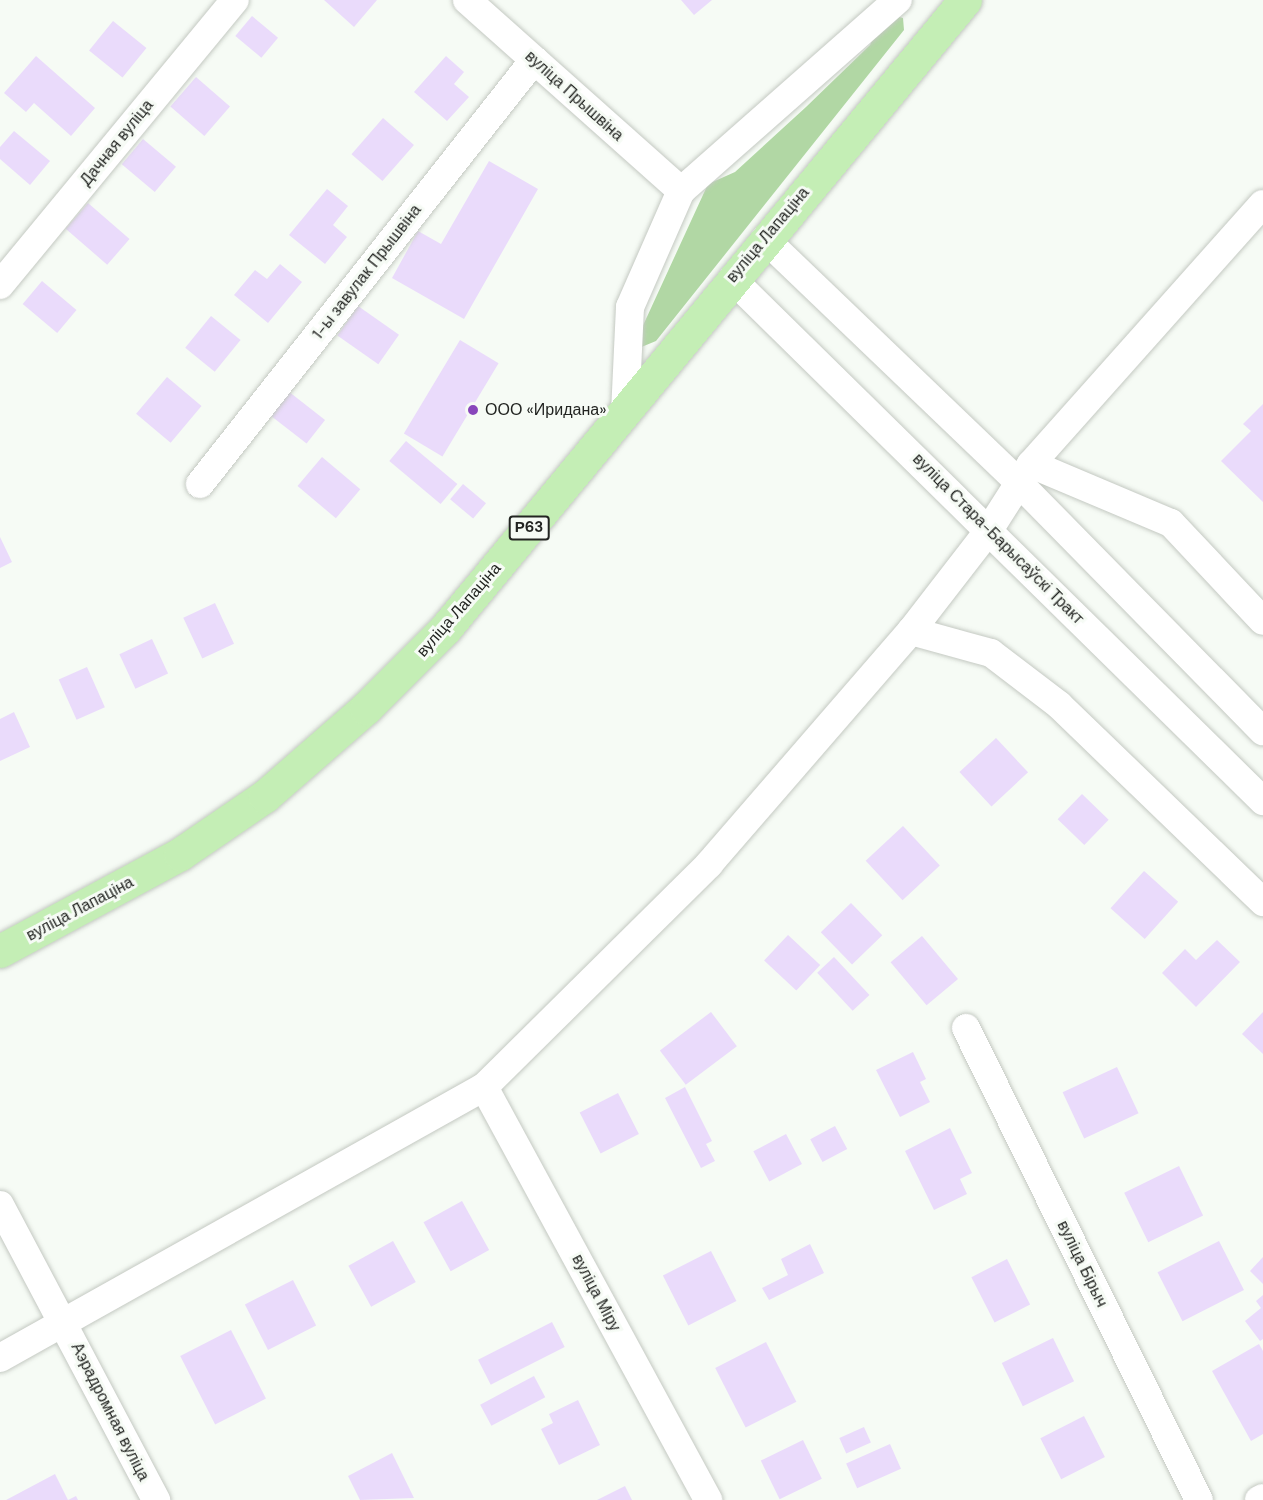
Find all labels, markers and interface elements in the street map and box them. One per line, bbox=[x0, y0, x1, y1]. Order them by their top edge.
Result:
street label: вуліца Прышвіна bbox=[521, 47, 627, 145]
street label: Дачная вуліца bbox=[76, 96, 158, 190]
street label: вуліца Лапаціна bbox=[723, 183, 813, 287]
street label: 1-ы завулак Прышвіна bbox=[309, 201, 425, 343]
place label: ООО «Иридана» bbox=[485, 400, 606, 420]
marker: ООО «Иридана» bbox=[466, 403, 480, 417]
street label: вуліца Стара-Барысаўскі Тракт bbox=[909, 450, 1087, 628]
road number: Р63 bbox=[508, 516, 550, 540]
street label: вуліца Лапаціна bbox=[413, 559, 505, 661]
street label: вуліца Лапаціна bbox=[23, 873, 137, 945]
street label: вуліца Бірыч bbox=[1053, 1218, 1111, 1310]
street label: вуліца Міру bbox=[568, 1251, 624, 1335]
street label: Аэрадромная вуліца bbox=[67, 1340, 153, 1484]

